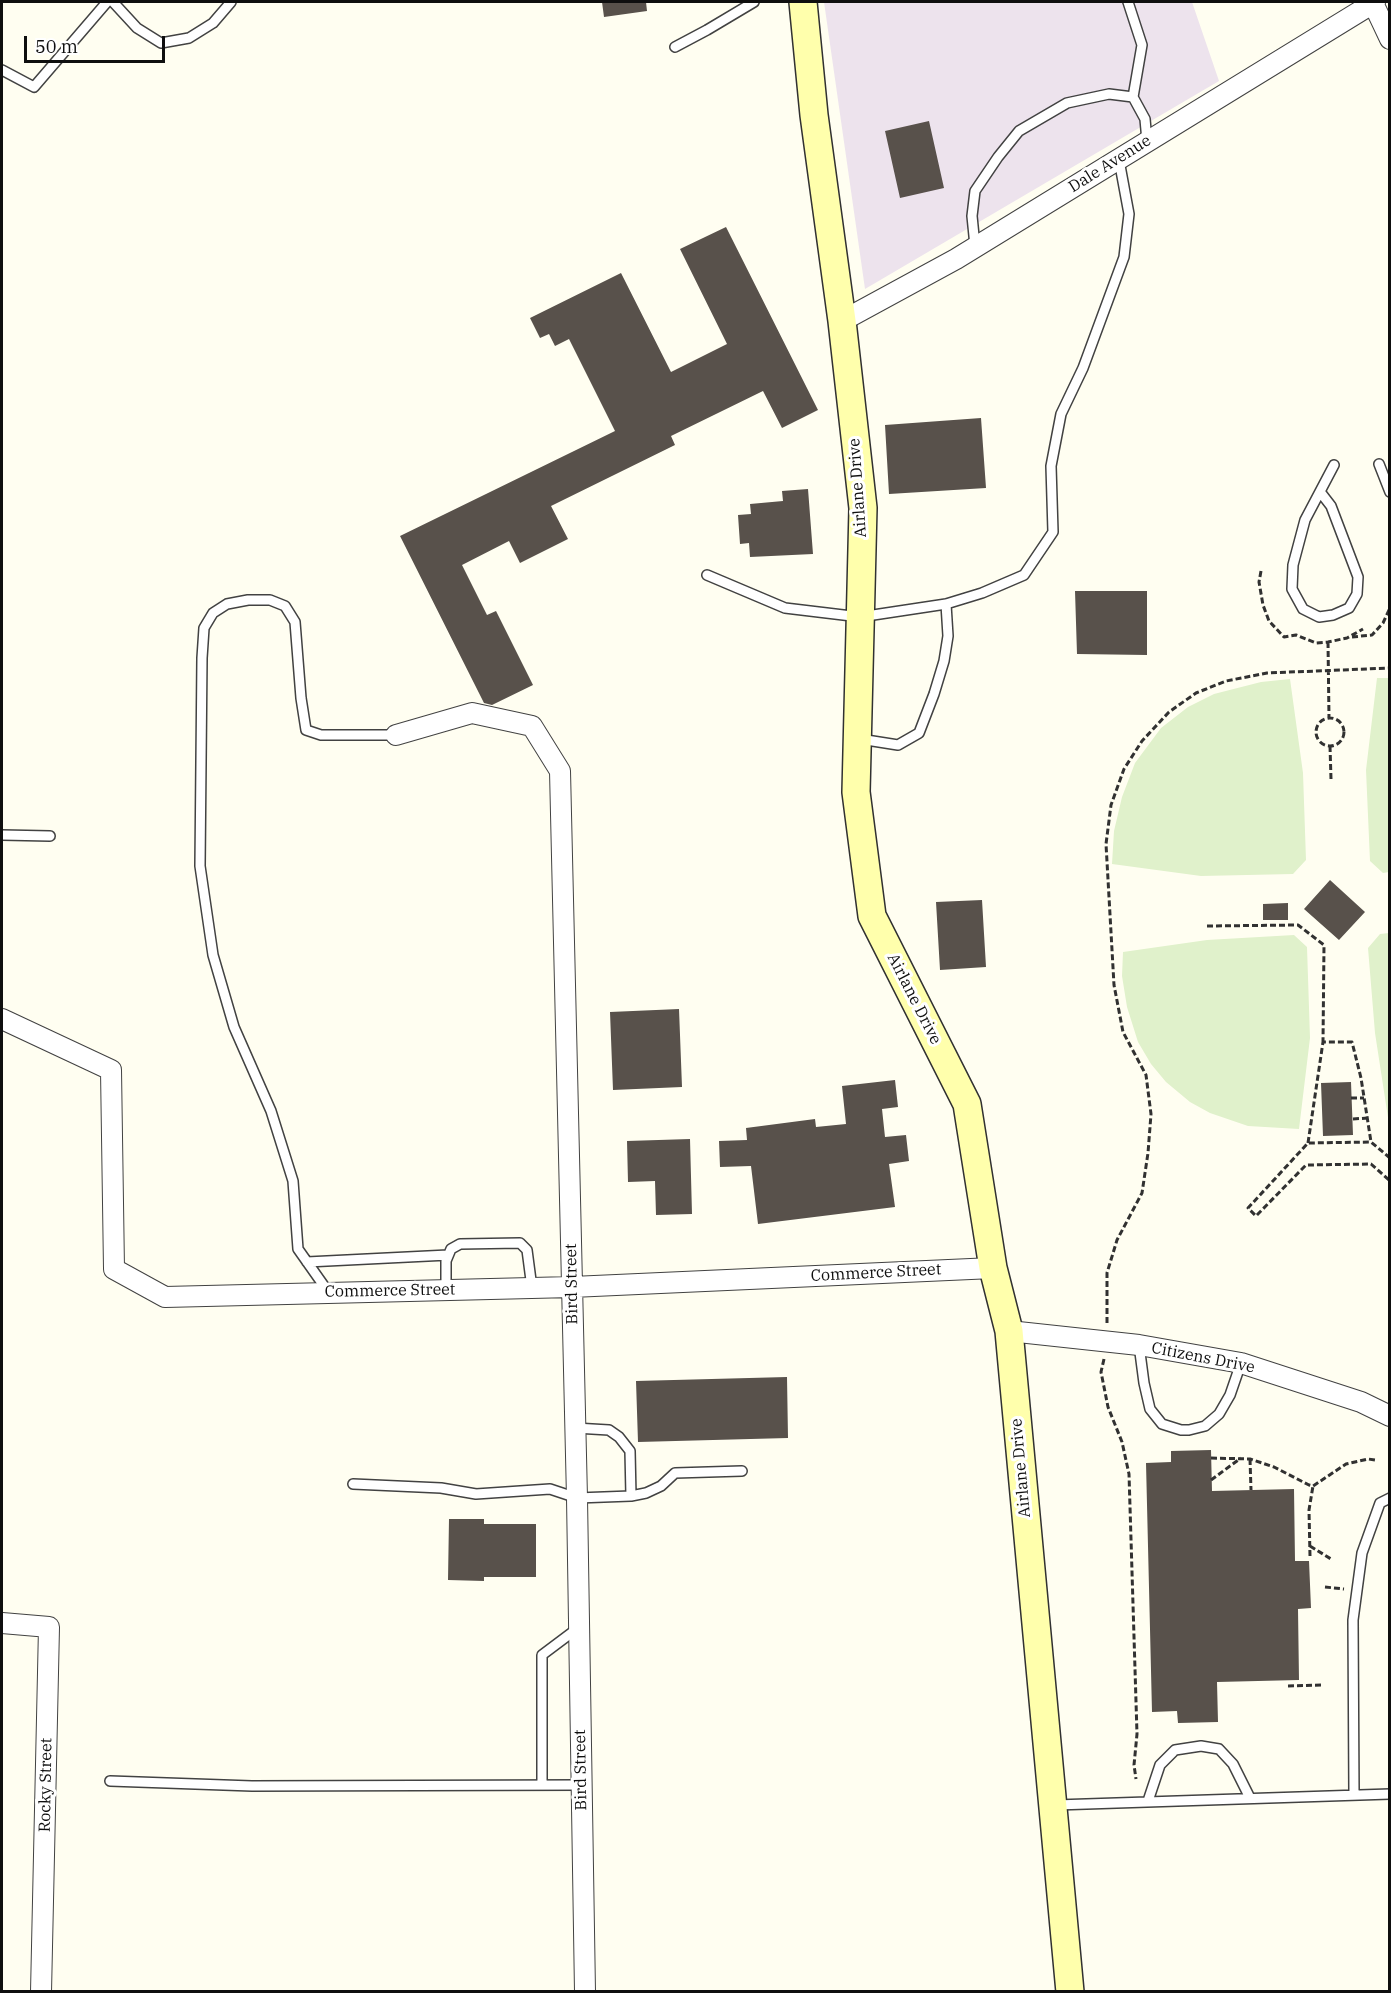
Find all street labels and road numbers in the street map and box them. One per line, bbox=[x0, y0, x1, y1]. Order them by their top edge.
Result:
street label: Dale Avenue bbox=[1065, 131, 1155, 197]
street label: Airlane Drive bbox=[845, 438, 871, 538]
street label: Airlane Drive bbox=[883, 950, 945, 1048]
street label: Bird Street bbox=[562, 1243, 582, 1325]
street label: Commerce Street bbox=[810, 1260, 942, 1286]
street label: Commerce Street bbox=[324, 1280, 456, 1302]
street label: Citizens Drive bbox=[1150, 1339, 1256, 1377]
street label: Airlane Drive bbox=[1007, 1418, 1035, 1518]
street label: Bird Street bbox=[571, 1729, 591, 1811]
street label: Rocky Street bbox=[36, 1738, 56, 1832]

